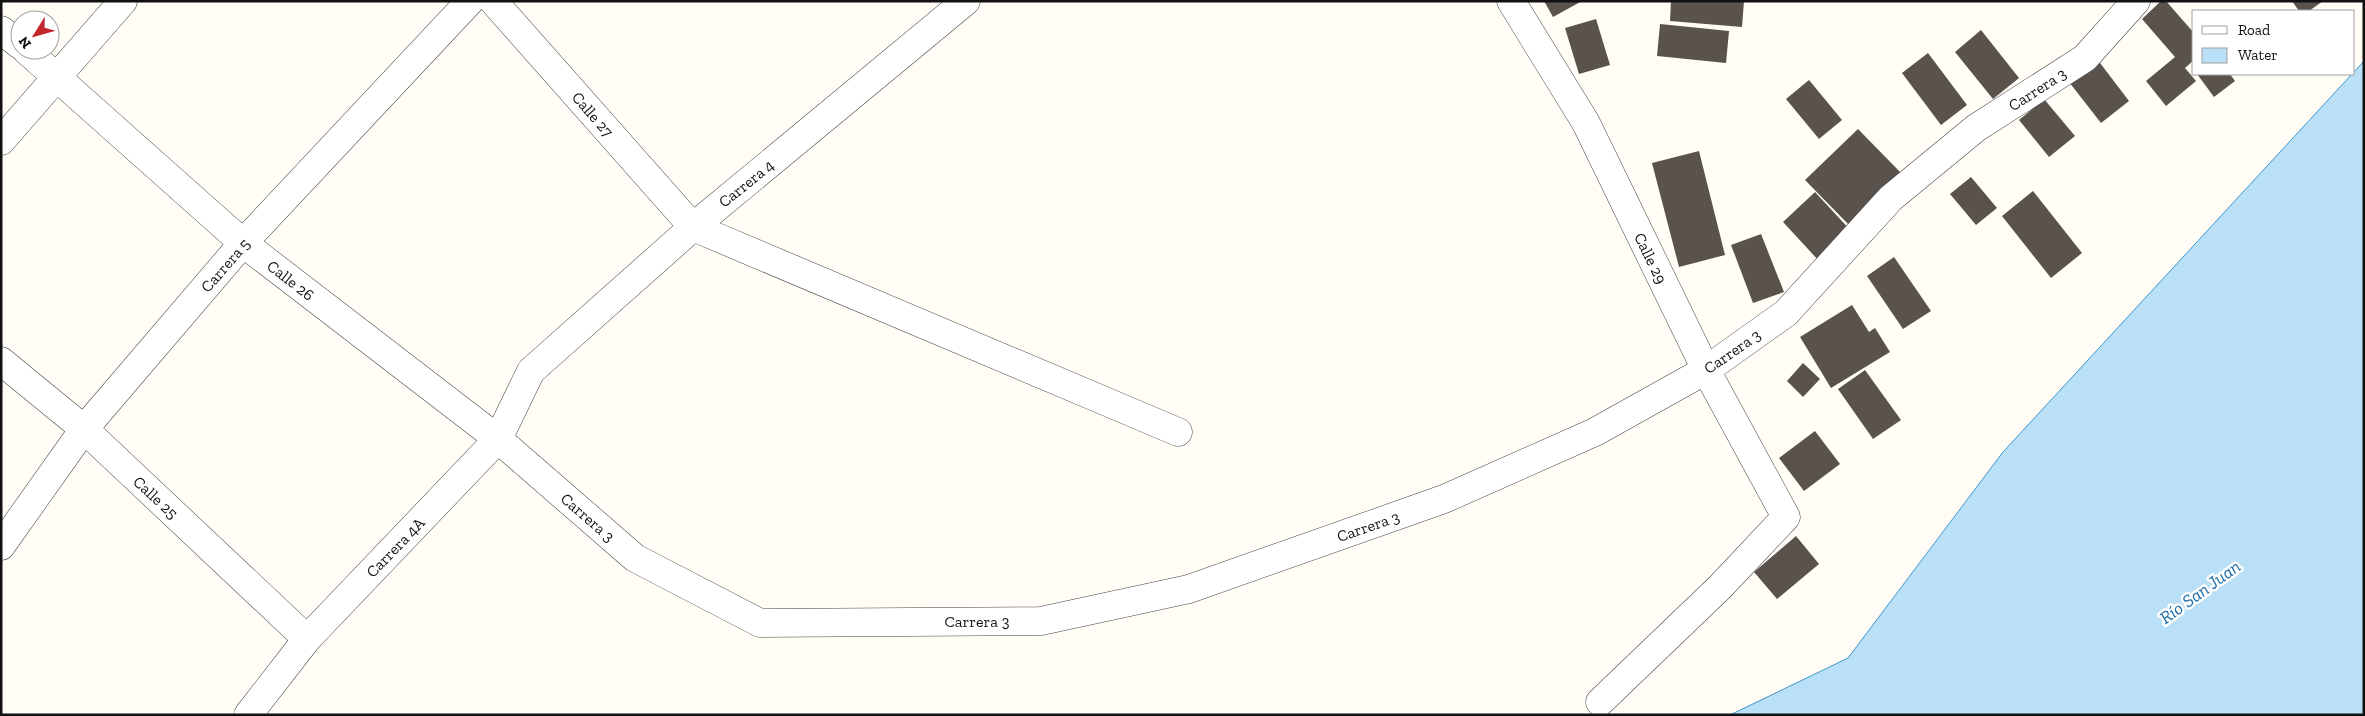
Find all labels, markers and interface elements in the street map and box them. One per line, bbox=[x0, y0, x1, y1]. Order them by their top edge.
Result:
north arrow bbox=[10, 10, 60, 60]
legend bbox=[2192, 10, 2355, 75]
text: Road bbox=[2238, 21, 2271, 39]
text: N bbox=[15, 33, 35, 52]
text: Water bbox=[2238, 46, 2278, 64]
street label: Carrera 3 bbox=[2005, 64, 2070, 115]
street label: Calle 27 bbox=[568, 88, 618, 141]
street label: Carrera 4 bbox=[715, 155, 778, 211]
street label: Calle 29 bbox=[1630, 230, 1671, 287]
street label: Carrera 5 bbox=[197, 234, 254, 296]
street label: Calle 26 bbox=[263, 256, 318, 305]
street label: Carrera 3 bbox=[1700, 325, 1764, 378]
street label: Calle 25 bbox=[129, 472, 182, 523]
street label: Carrera 3 bbox=[557, 489, 619, 546]
street label: Carrera 3 bbox=[1334, 507, 1402, 546]
street label: Carrera 4A bbox=[362, 513, 429, 581]
water label: Río San Juan bbox=[2155, 555, 2245, 629]
street label: Carrera 3 bbox=[945, 612, 1010, 631]

